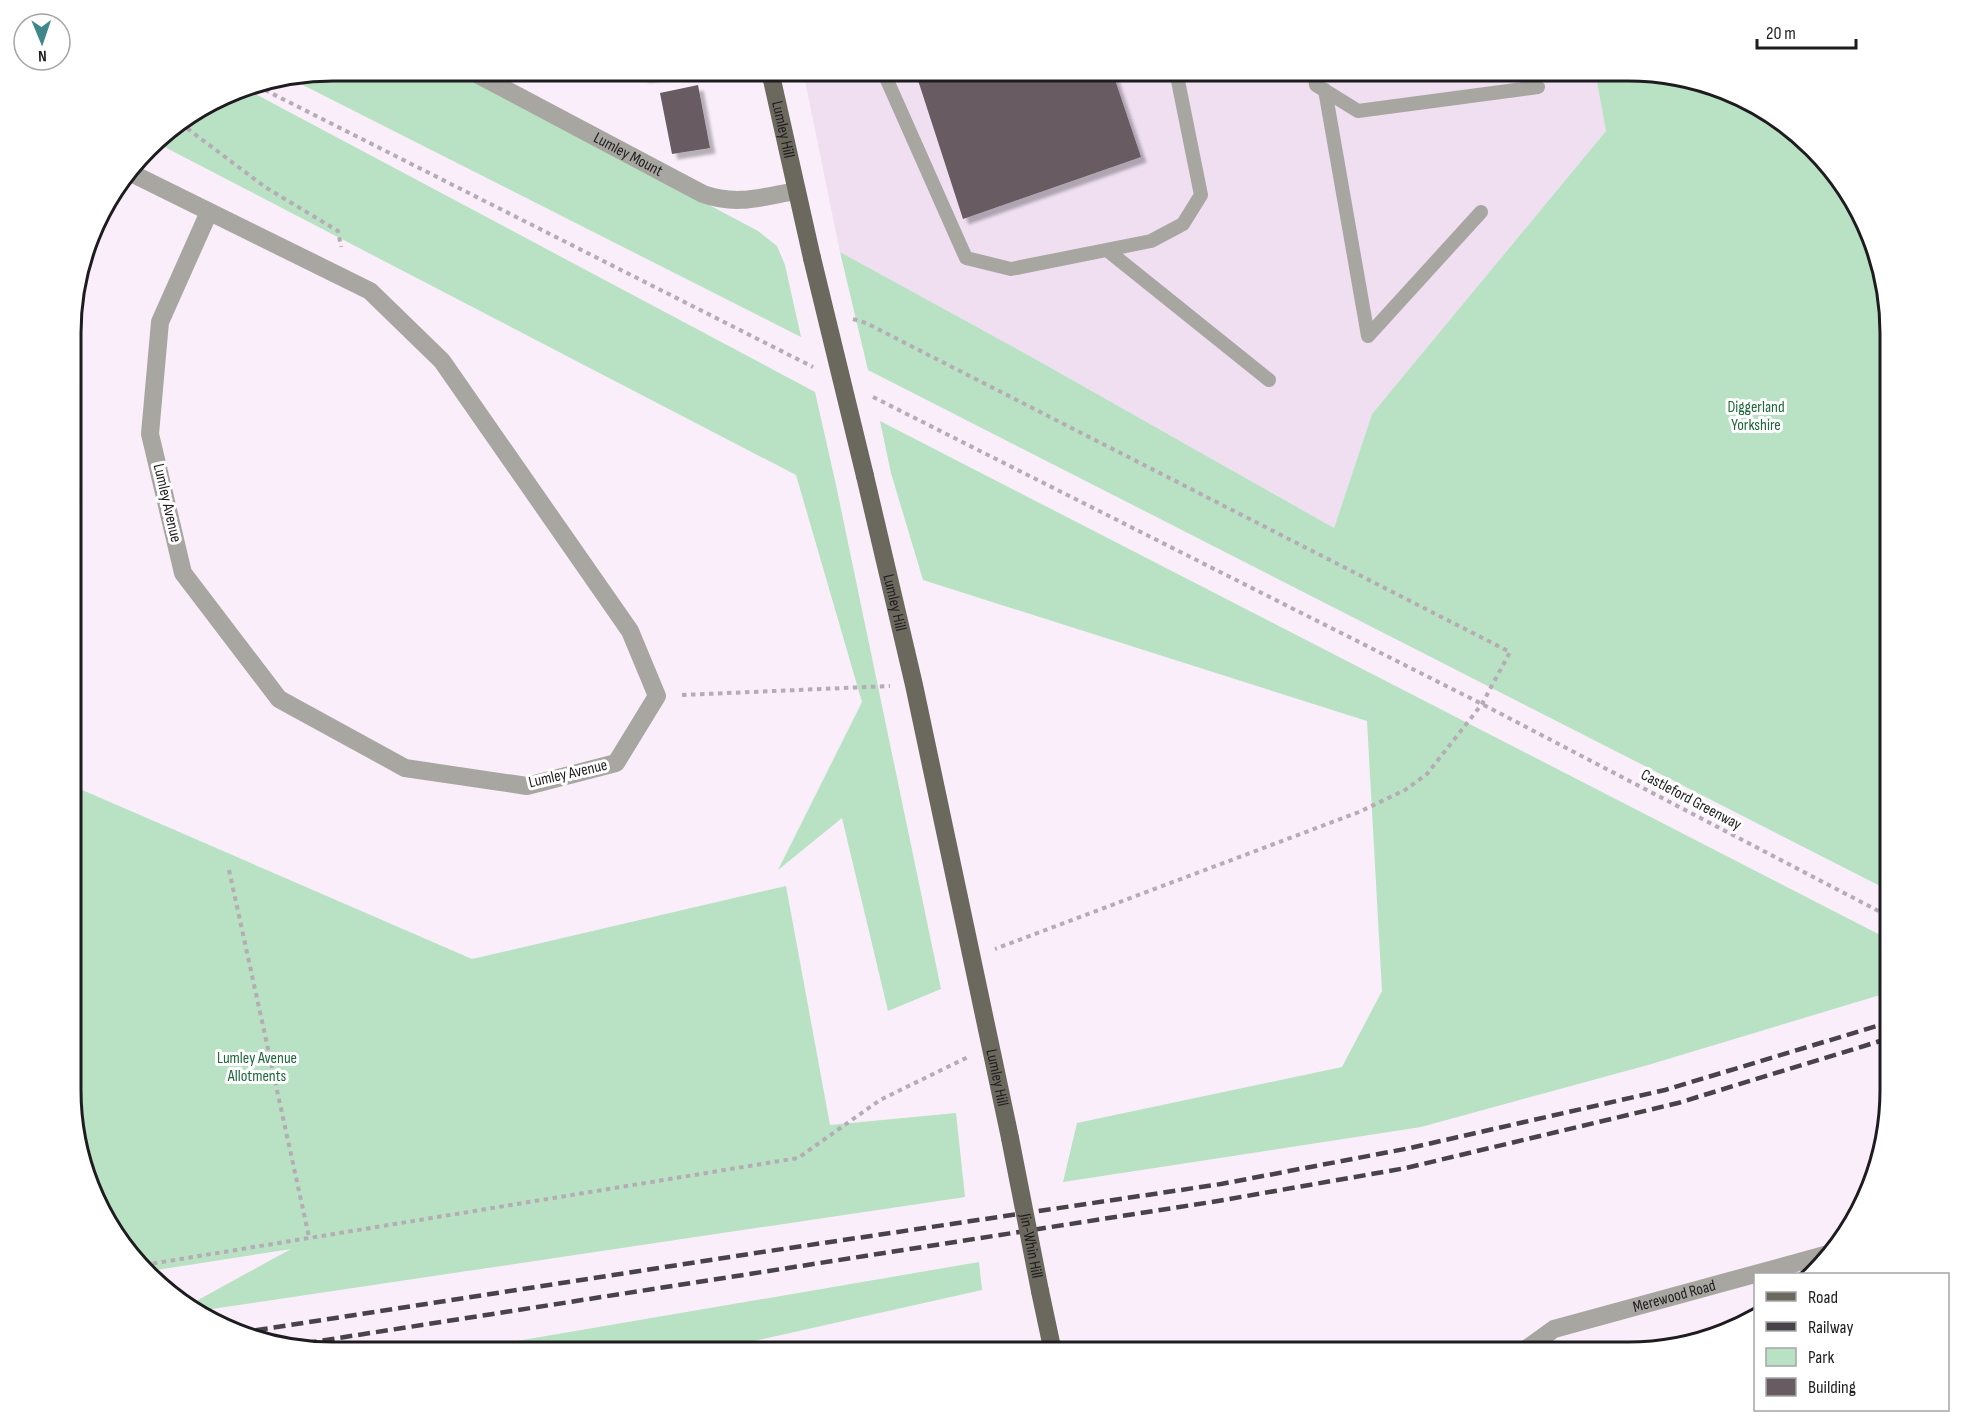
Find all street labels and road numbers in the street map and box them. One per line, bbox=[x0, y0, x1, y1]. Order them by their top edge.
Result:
street label: Lumley Hill bbox=[768, 99, 799, 160]
street label: Lumley Mount bbox=[590, 128, 666, 181]
street label: Lumley Avenue bbox=[149, 462, 185, 544]
street label: Lumley Hill bbox=[879, 572, 911, 633]
street label: Lumley Avenue bbox=[527, 756, 609, 792]
street label: Castleford Greenway bbox=[1637, 766, 1745, 834]
street label: Lumley Hill bbox=[982, 1047, 1013, 1108]
street label: Jin-Whin Hill bbox=[1015, 1211, 1047, 1280]
street label: Merewood Road bbox=[1631, 1276, 1718, 1316]

